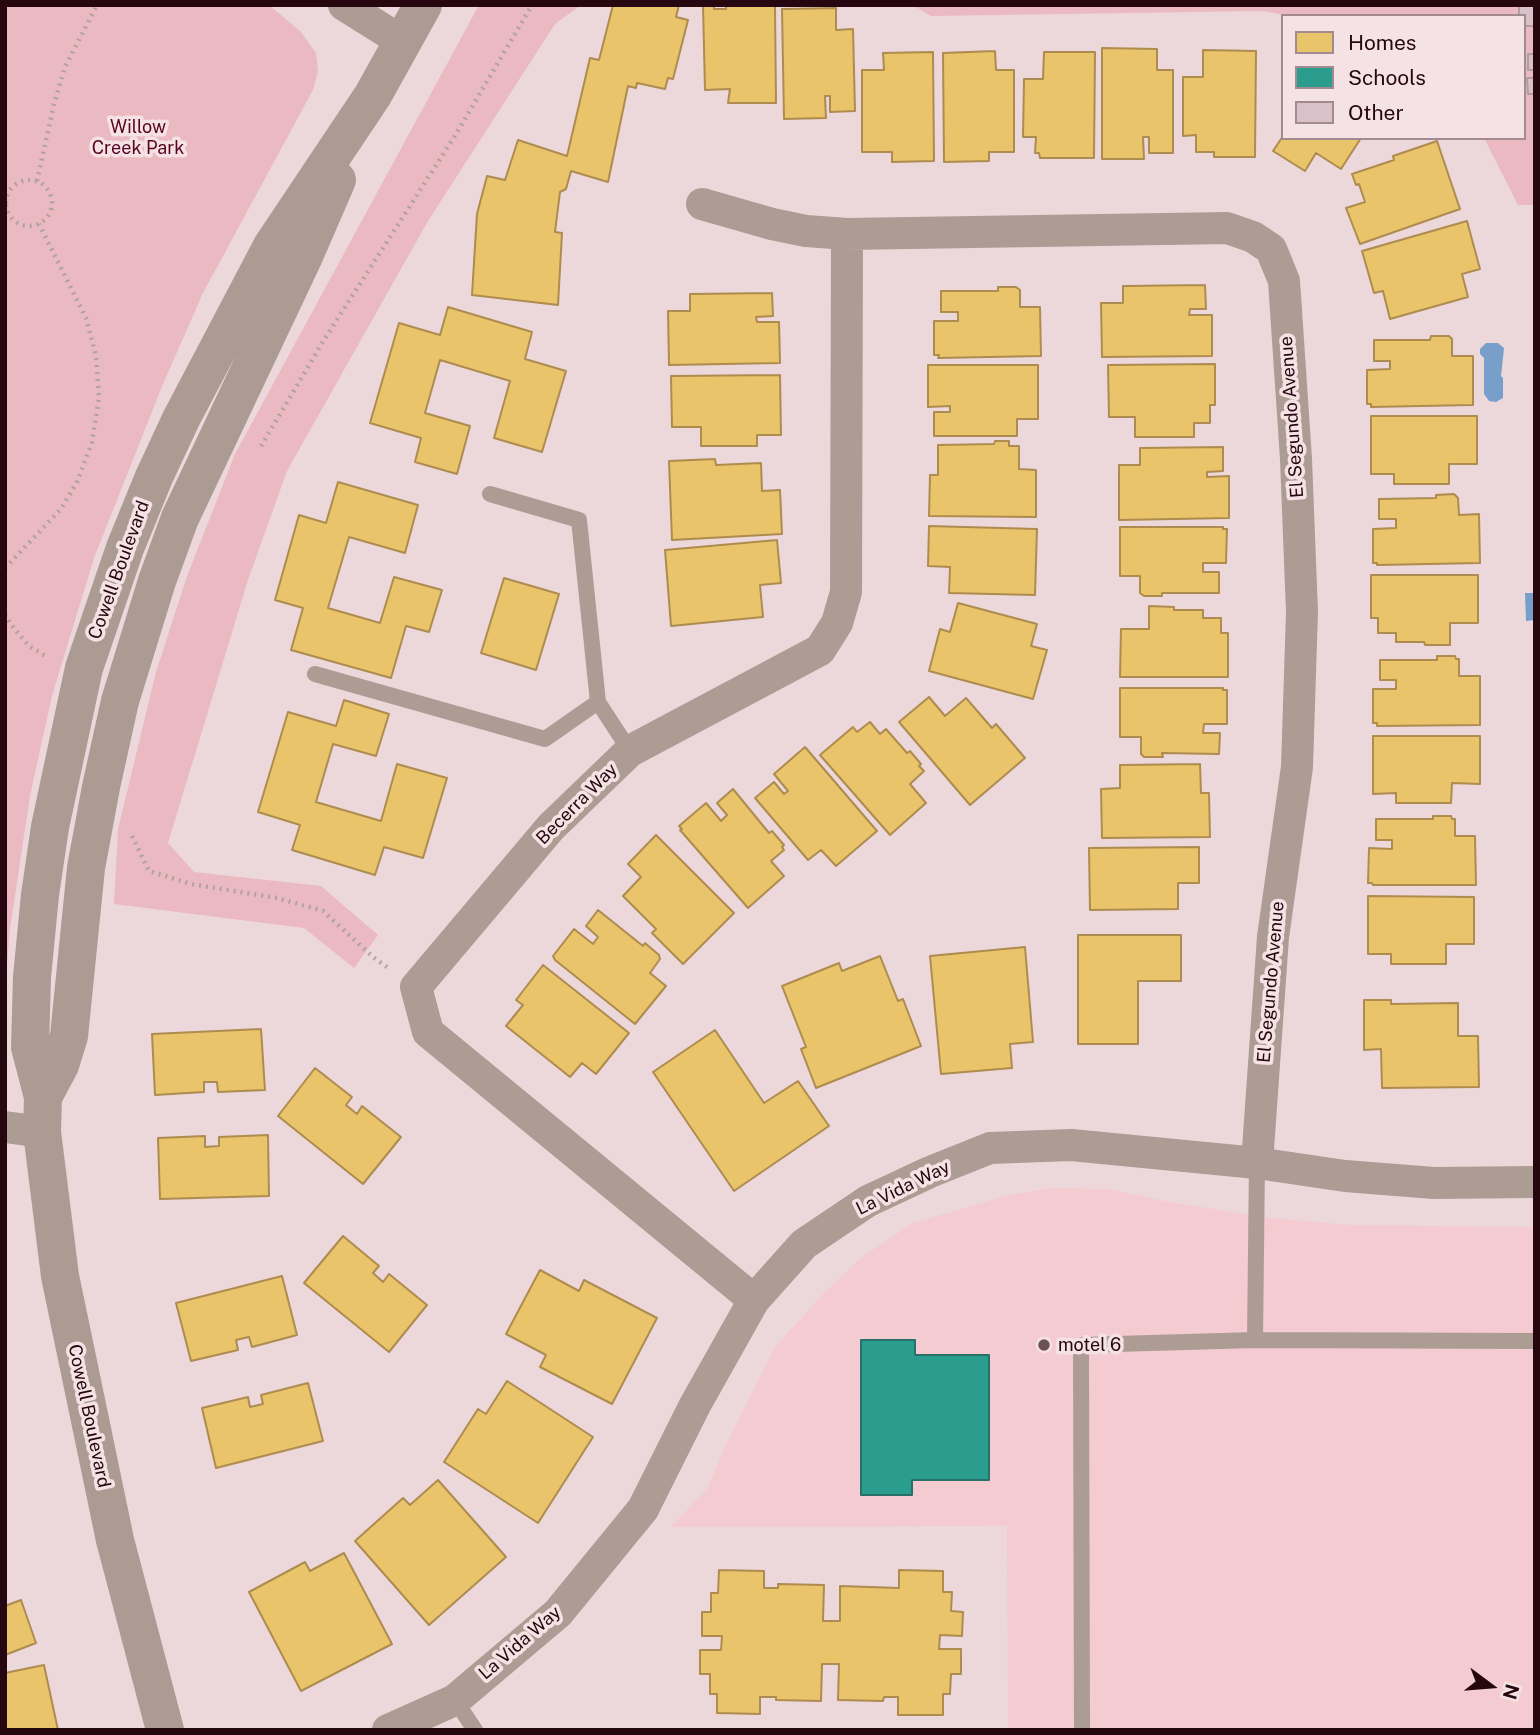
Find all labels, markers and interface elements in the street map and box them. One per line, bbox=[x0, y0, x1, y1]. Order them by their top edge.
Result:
legend bbox=[1281, 14, 1526, 140]
text: Homes bbox=[1348, 30, 1416, 55]
text: Schools bbox=[1348, 65, 1426, 90]
text: Other bbox=[1348, 100, 1404, 125]
park label: Willow Creek Park bbox=[92, 116, 184, 158]
street label: El Segundo Avenue bbox=[1276, 335, 1308, 499]
street label: Cowell Boulevard bbox=[84, 498, 154, 642]
street label: Becerra Way bbox=[532, 759, 622, 849]
street label: El Segundo Avenue bbox=[1253, 900, 1289, 1064]
street label: La Vida Way bbox=[853, 1156, 953, 1220]
place label: motel 6 bbox=[1058, 1334, 1121, 1356]
marker: motel 6 bbox=[1036, 1337, 1052, 1353]
street label: Cowell Boulevard bbox=[63, 1342, 115, 1490]
street label: La Vida Way bbox=[475, 1601, 565, 1685]
north arrow bbox=[1456, 1651, 1526, 1721]
text: N bbox=[1499, 1682, 1524, 1702]

